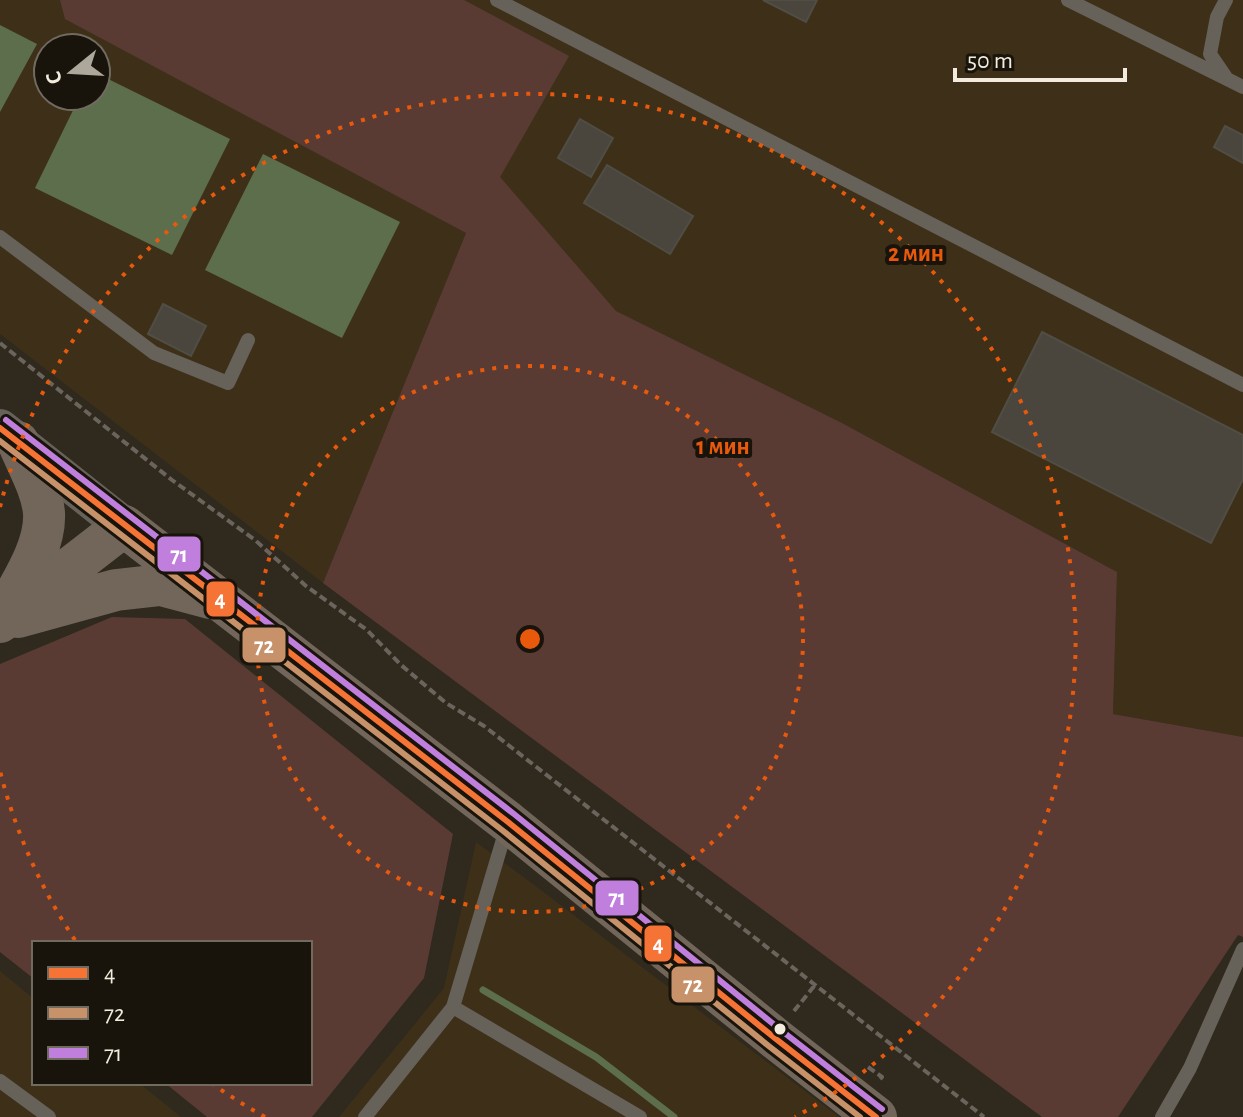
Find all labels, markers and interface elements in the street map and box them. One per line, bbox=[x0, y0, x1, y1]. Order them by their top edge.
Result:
north arrow bbox=[32, 32, 112, 112]
scale bar bbox=[955, 32, 1125, 82]
text: 50 m bbox=[967, 49, 1013, 73]
text: С bbox=[42, 69, 66, 87]
text: 2 мин bbox=[888, 242, 944, 266]
text: 1 мин bbox=[696, 435, 750, 459]
line badge: 71 bbox=[156, 535, 202, 573]
text: 71 bbox=[170, 544, 188, 566]
line badge: 4 bbox=[205, 580, 236, 618]
text: 4 bbox=[214, 588, 226, 610]
centre of rings bbox=[516, 625, 544, 653]
line badge: 72 bbox=[241, 626, 287, 664]
text: 72 bbox=[254, 635, 274, 657]
line badge: 71 bbox=[594, 879, 640, 917]
text: 71 bbox=[608, 887, 626, 909]
line badge: 4 bbox=[643, 924, 673, 963]
text: 4 bbox=[652, 933, 664, 955]
legend bbox=[32, 941, 312, 1085]
text: 4 bbox=[104, 962, 116, 986]
line badge: 72 bbox=[670, 965, 716, 1004]
text: 72 bbox=[683, 974, 703, 996]
text: 72 bbox=[104, 1002, 125, 1026]
unlabelled marker bbox=[772, 1021, 788, 1037]
text: 71 bbox=[104, 1042, 122, 1066]

